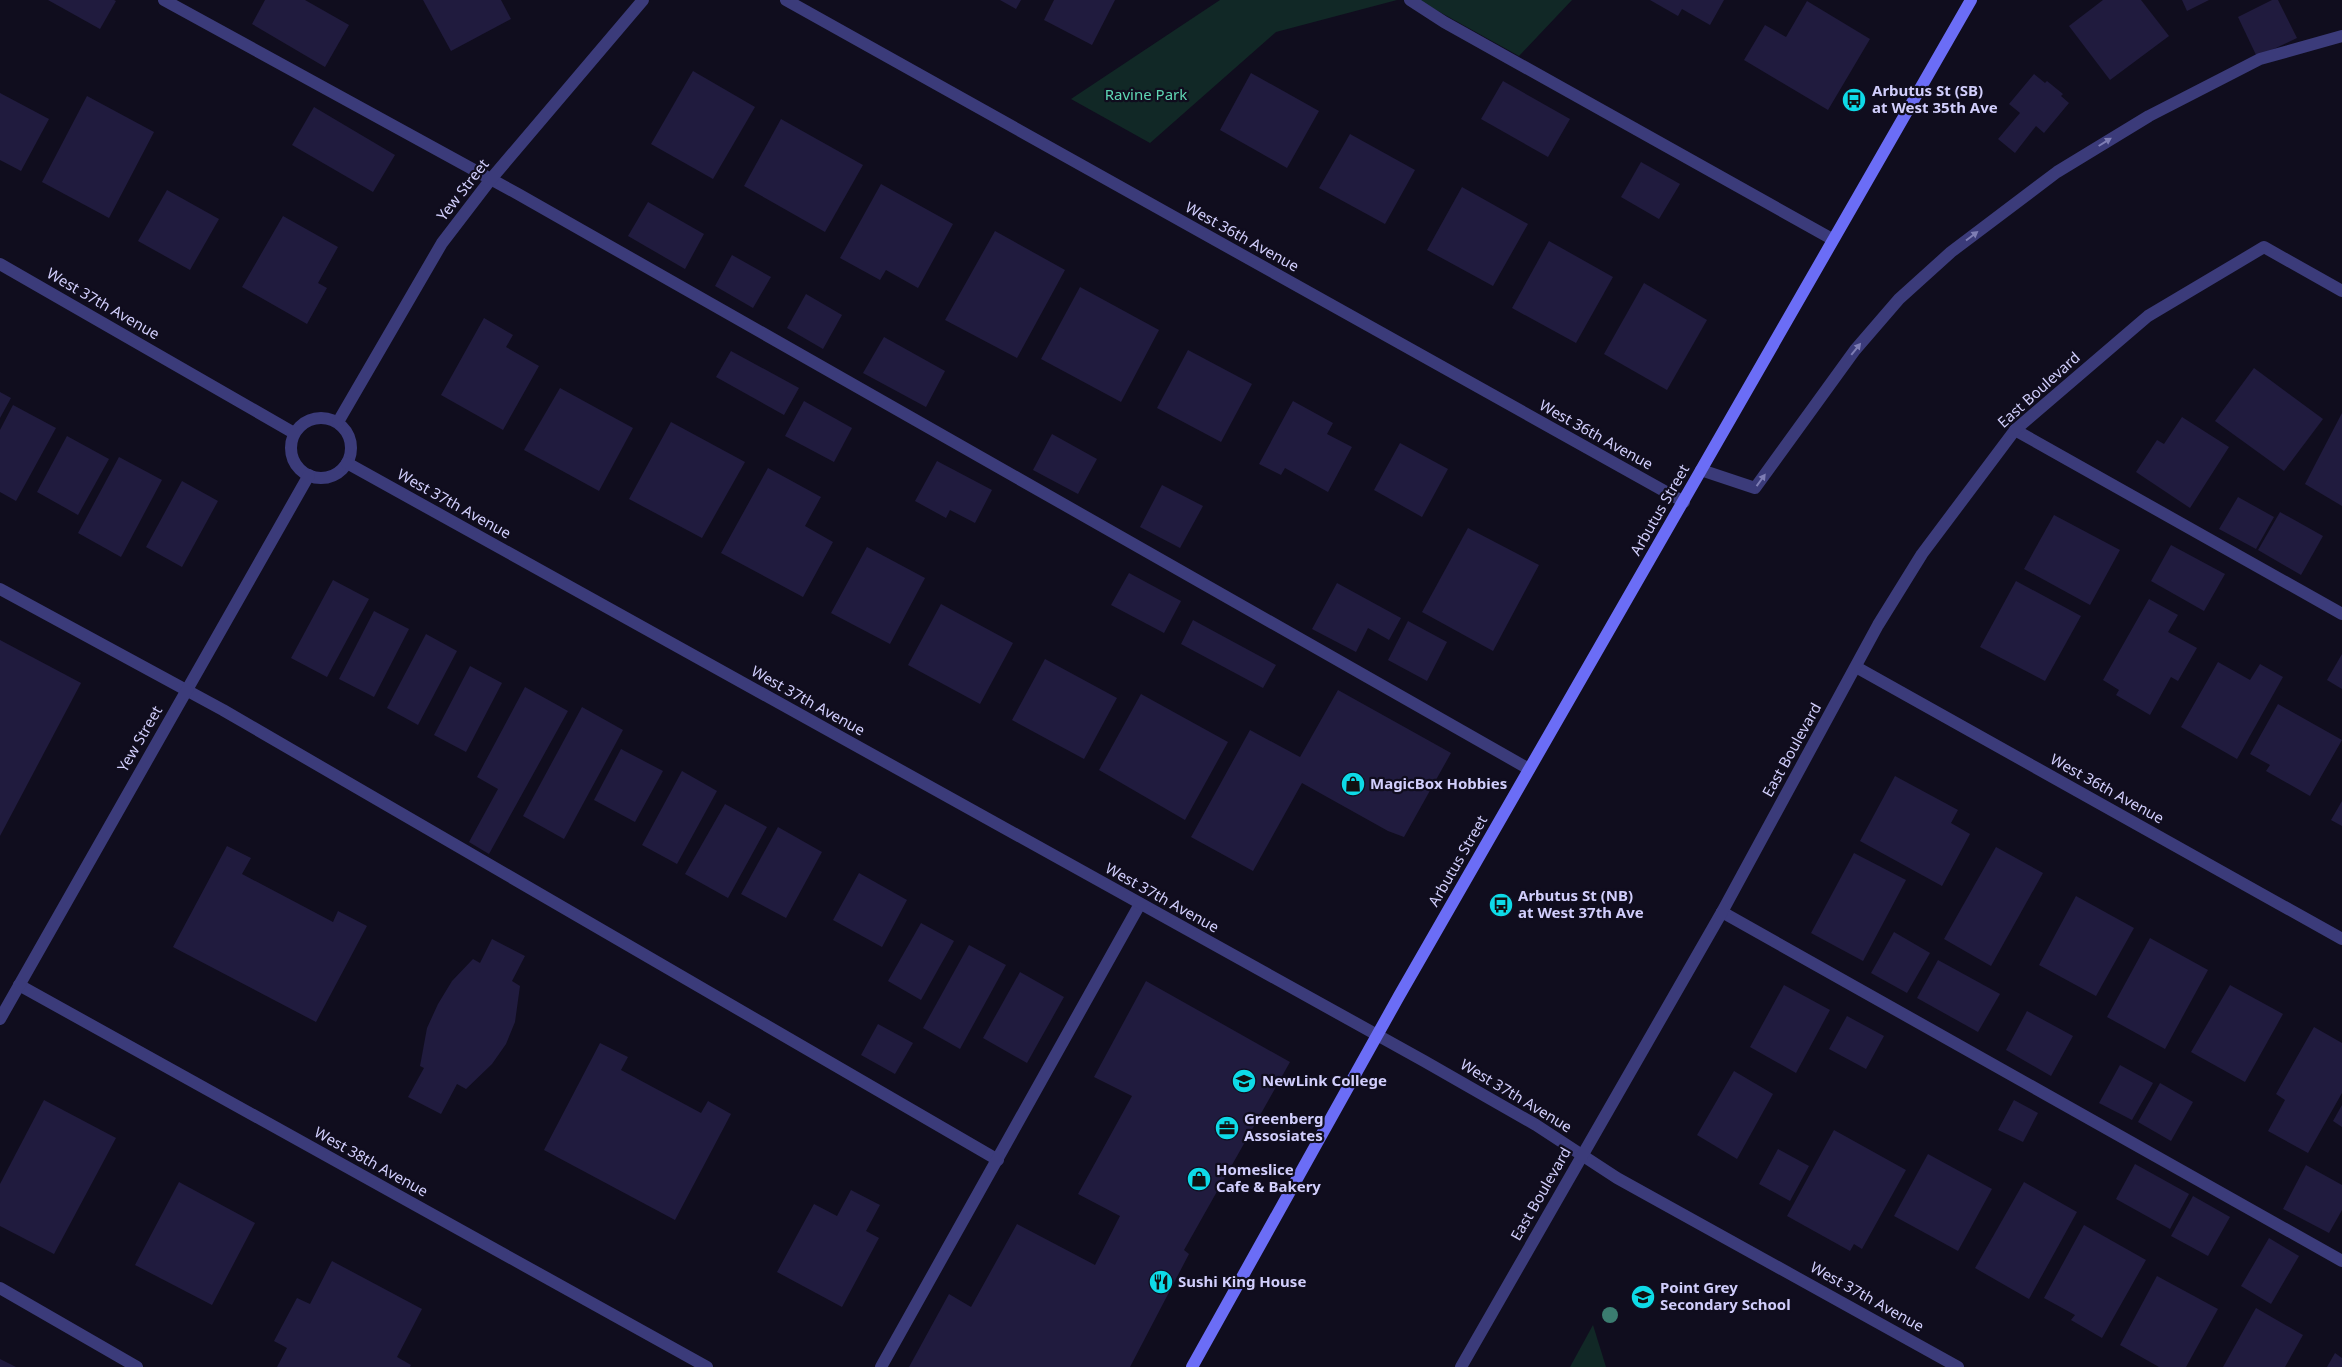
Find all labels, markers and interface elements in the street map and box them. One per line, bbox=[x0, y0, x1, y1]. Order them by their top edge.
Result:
place label: Arbutus St (SB) at West 35th Ave bbox=[1872, 80, 1998, 117]
park label: Ravine Park bbox=[1105, 84, 1187, 104]
bus stop icon: Arbutus St (SB) at West 35th Ave bbox=[1841, 87, 1867, 113]
one-way arrow bbox=[2099, 138, 2112, 147]
street label: Yew Street bbox=[432, 154, 493, 224]
street label: West 36th Avenue bbox=[1182, 197, 1303, 276]
one-way arrow bbox=[1965, 231, 1979, 241]
street label: West 37th Avenue bbox=[43, 263, 164, 344]
one-way arrow bbox=[1851, 343, 1862, 356]
street label: East Boulevard bbox=[1993, 347, 2084, 432]
street label: West 36th Avenue bbox=[1536, 395, 1657, 474]
street label: Arbutus Street bbox=[1625, 460, 1694, 559]
street label: West 37th Avenue bbox=[394, 464, 515, 543]
one-way arrow bbox=[1756, 473, 1766, 487]
street label: West 37th Avenue bbox=[748, 661, 869, 740]
street label: East Boulevard bbox=[1757, 699, 1825, 800]
street label: Yew Street bbox=[112, 701, 166, 775]
street label: West 36th Avenue bbox=[2047, 749, 2168, 828]
shop icon: MagicBox Hobbies bbox=[1340, 771, 1366, 797]
place label: MagicBox Hobbies bbox=[1370, 773, 1507, 793]
street label: Arbutus Street bbox=[1423, 811, 1492, 910]
street label: West 37th Avenue bbox=[1102, 858, 1223, 937]
place label: Arbutus St (NB) at West 37th Ave bbox=[1518, 885, 1644, 922]
bus stop icon: Arbutus St (NB) at West 37th Ave bbox=[1488, 892, 1514, 918]
street label: West 37th Avenue bbox=[1457, 1054, 1576, 1136]
school or university icon: NewLink College bbox=[1231, 1068, 1257, 1094]
place label: NewLink College bbox=[1262, 1070, 1387, 1090]
place label: Greenberg Assosiates bbox=[1244, 1108, 1323, 1145]
office icon: Greenberg Assosiates bbox=[1214, 1115, 1240, 1141]
street label: West 38th Avenue bbox=[311, 1122, 432, 1201]
street label: East Boulevard bbox=[1505, 1143, 1575, 1244]
place label: Homeslice Cafe & Bakery bbox=[1216, 1159, 1321, 1196]
shop icon: Homeslice Cafe & Bakery bbox=[1186, 1166, 1212, 1192]
street label: West 37th Avenue bbox=[1807, 1257, 1928, 1336]
restaurant icon: Sushi King House bbox=[1148, 1269, 1174, 1295]
place label: Sushi King House bbox=[1178, 1271, 1306, 1291]
place label: Point Grey Secondary School bbox=[1660, 1277, 1791, 1314]
school or university icon: Point Grey Secondary School bbox=[1630, 1284, 1656, 1310]

